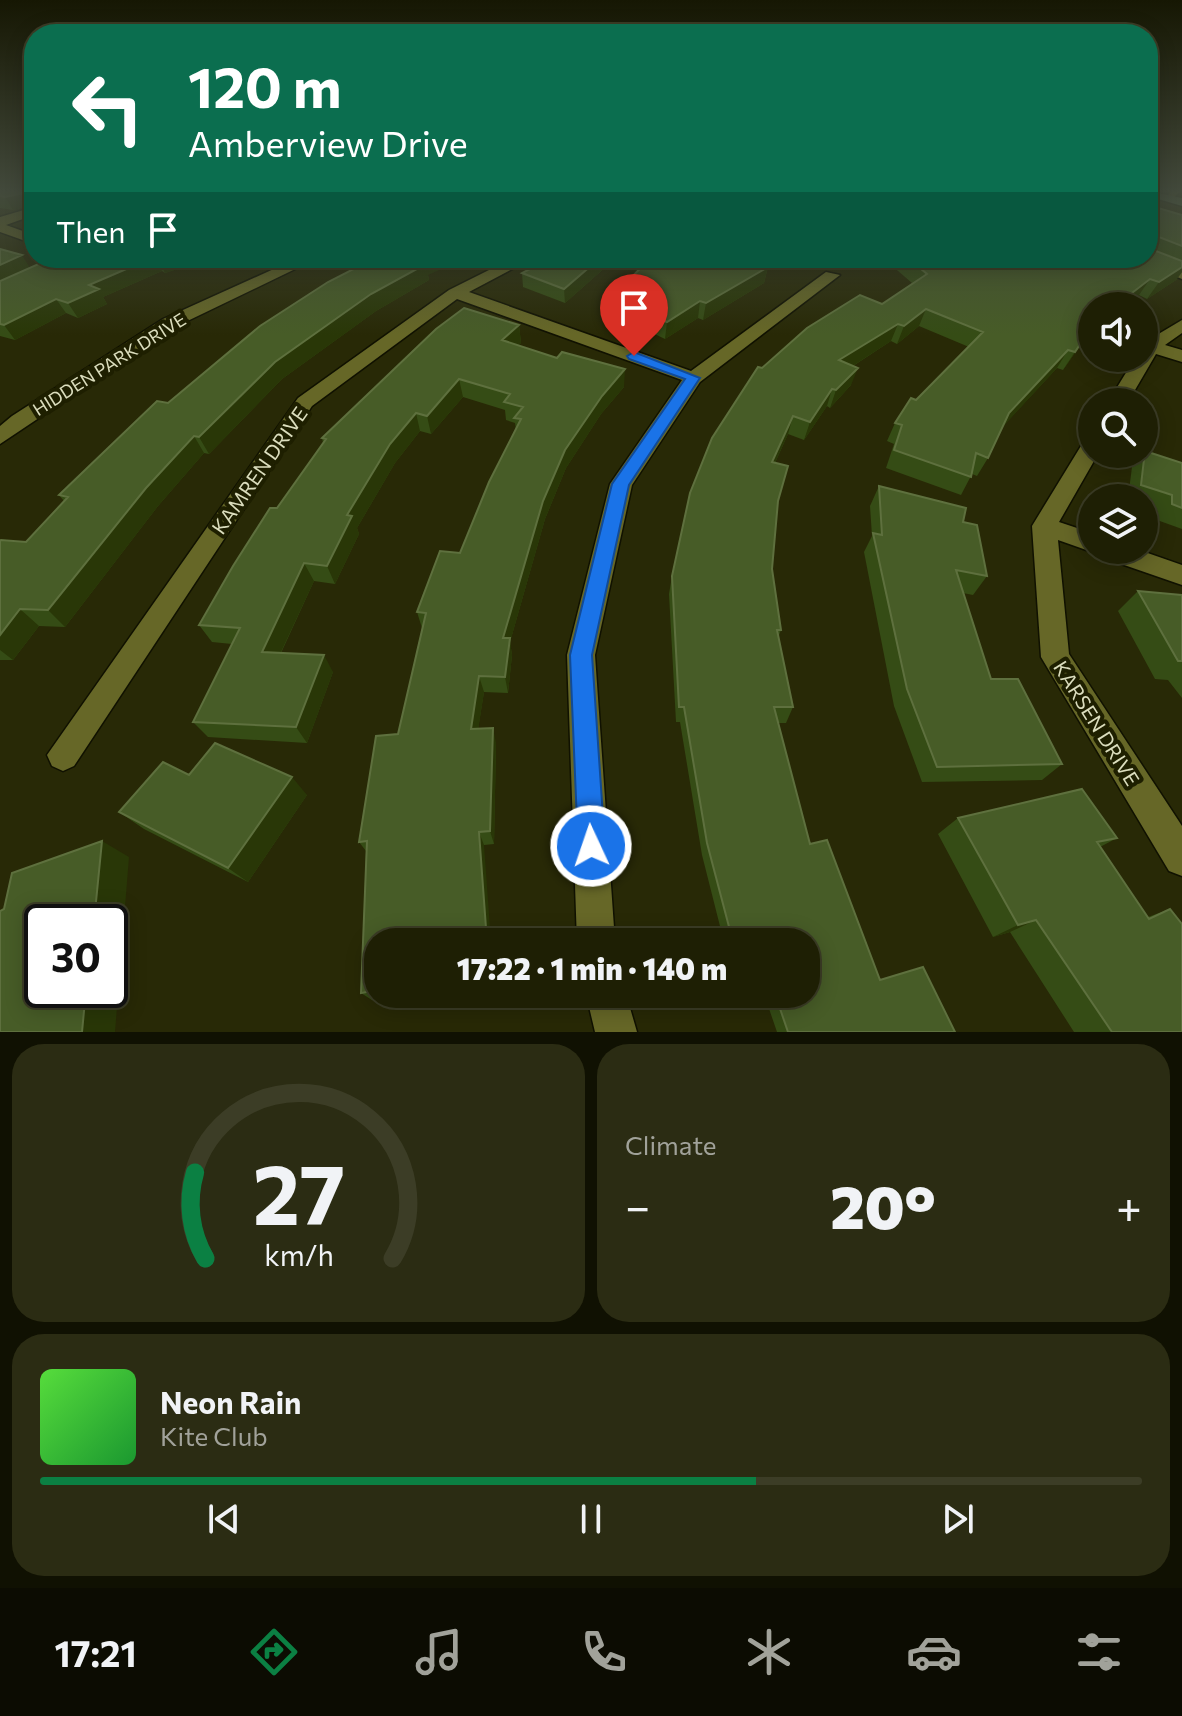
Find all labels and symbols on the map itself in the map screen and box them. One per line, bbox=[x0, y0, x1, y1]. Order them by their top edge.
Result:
pin bbox=[600, 274, 668, 356]
street label: HIDDEN PARK DRIVE bbox=[28, 308, 190, 420]
street label: KAMREN DRIVE bbox=[206, 402, 312, 538]
street label: KARSEN DRIVE bbox=[1049, 656, 1145, 790]
position arrow bbox=[549, 804, 633, 888]
speed limit sign: 30 bbox=[24, 904, 128, 1008]

